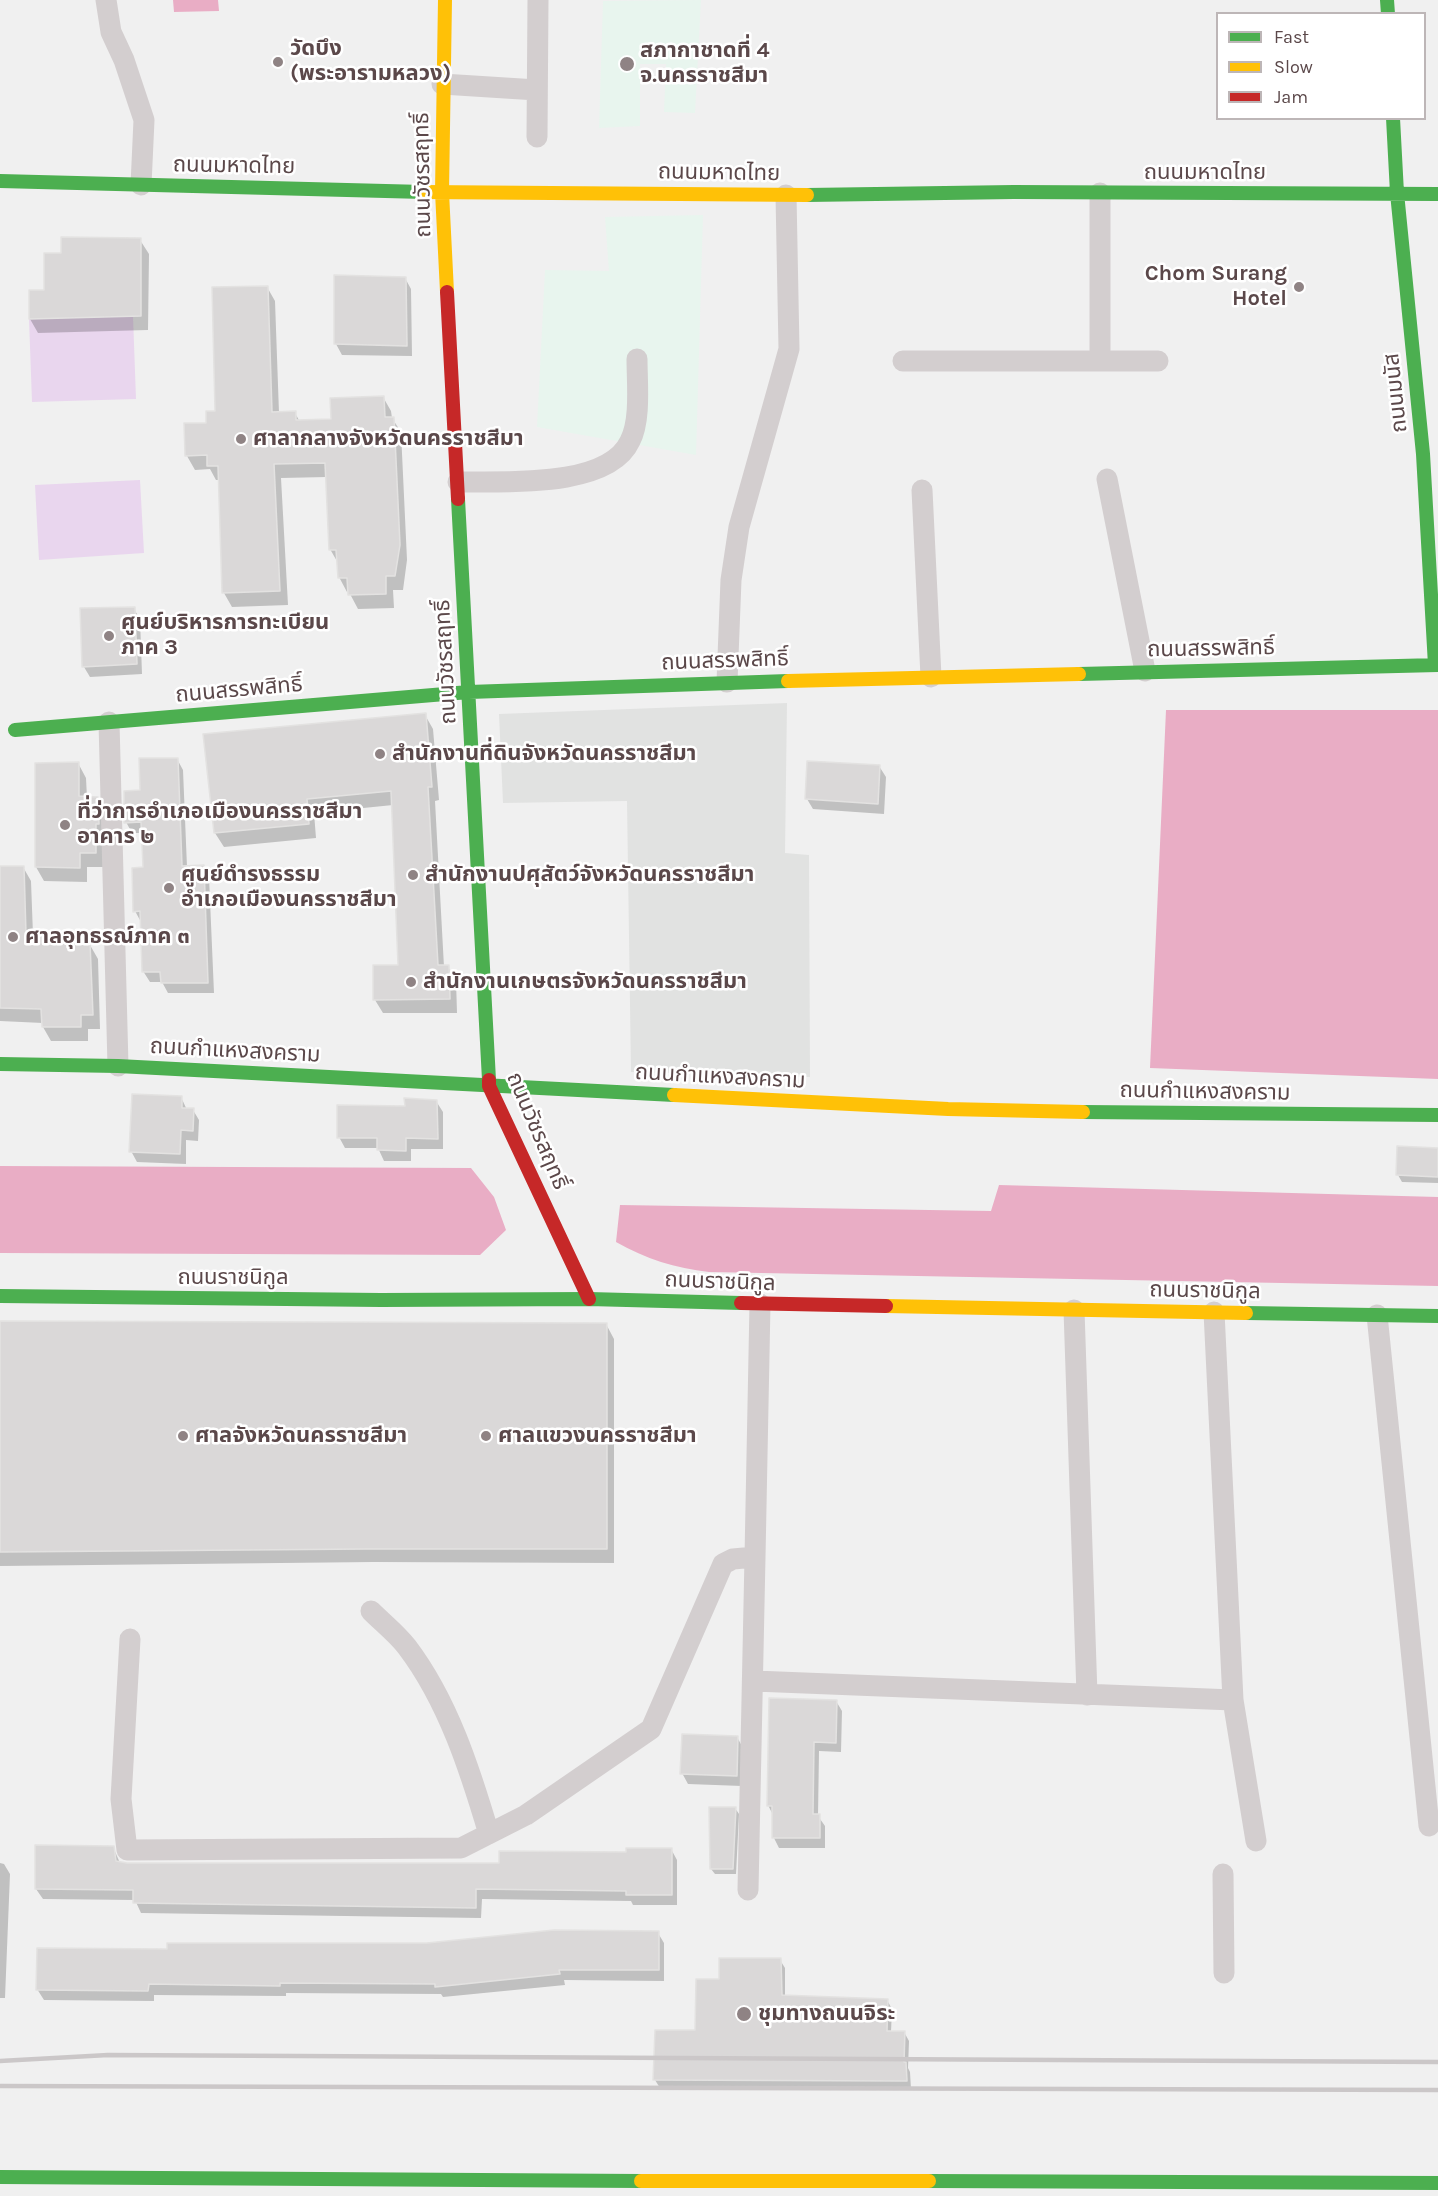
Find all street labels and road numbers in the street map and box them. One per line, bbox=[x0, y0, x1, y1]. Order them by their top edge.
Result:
street label: ถนนวัชรสฤทธิ์ bbox=[409, 112, 437, 238]
street label: ถนนมหาดไทย bbox=[173, 152, 295, 180]
street label: ถนนมหาดไทย bbox=[658, 159, 780, 187]
street label: ถนนมหาดไทย bbox=[1144, 160, 1266, 186]
street label: ถนนมนัส bbox=[1379, 352, 1413, 434]
street label: ถนนวัชรสฤทธิ์ bbox=[430, 599, 462, 725]
street label: ถนนสรรพสิทธิ์ bbox=[1147, 635, 1275, 663]
street label: ถนนสรรพสิทธิ์ bbox=[661, 646, 789, 676]
street label: ถนนสรรพสิทธิ์ bbox=[174, 671, 304, 709]
street label: ถนนกำแหงสงคราม bbox=[149, 1033, 321, 1069]
street label: ถนนกำแหงสงคราม bbox=[634, 1059, 806, 1095]
street label: ถนนวัชรสฤทธิ์ bbox=[500, 1068, 574, 1194]
street label: ถนนกำแหงสงคราม bbox=[1119, 1077, 1291, 1107]
street label: ถนนราชนิกูล bbox=[177, 1265, 289, 1291]
street label: ถนนราชนิกูล bbox=[664, 1267, 776, 1297]
street label: ถนนราชนิกูล bbox=[1149, 1277, 1261, 1305]

